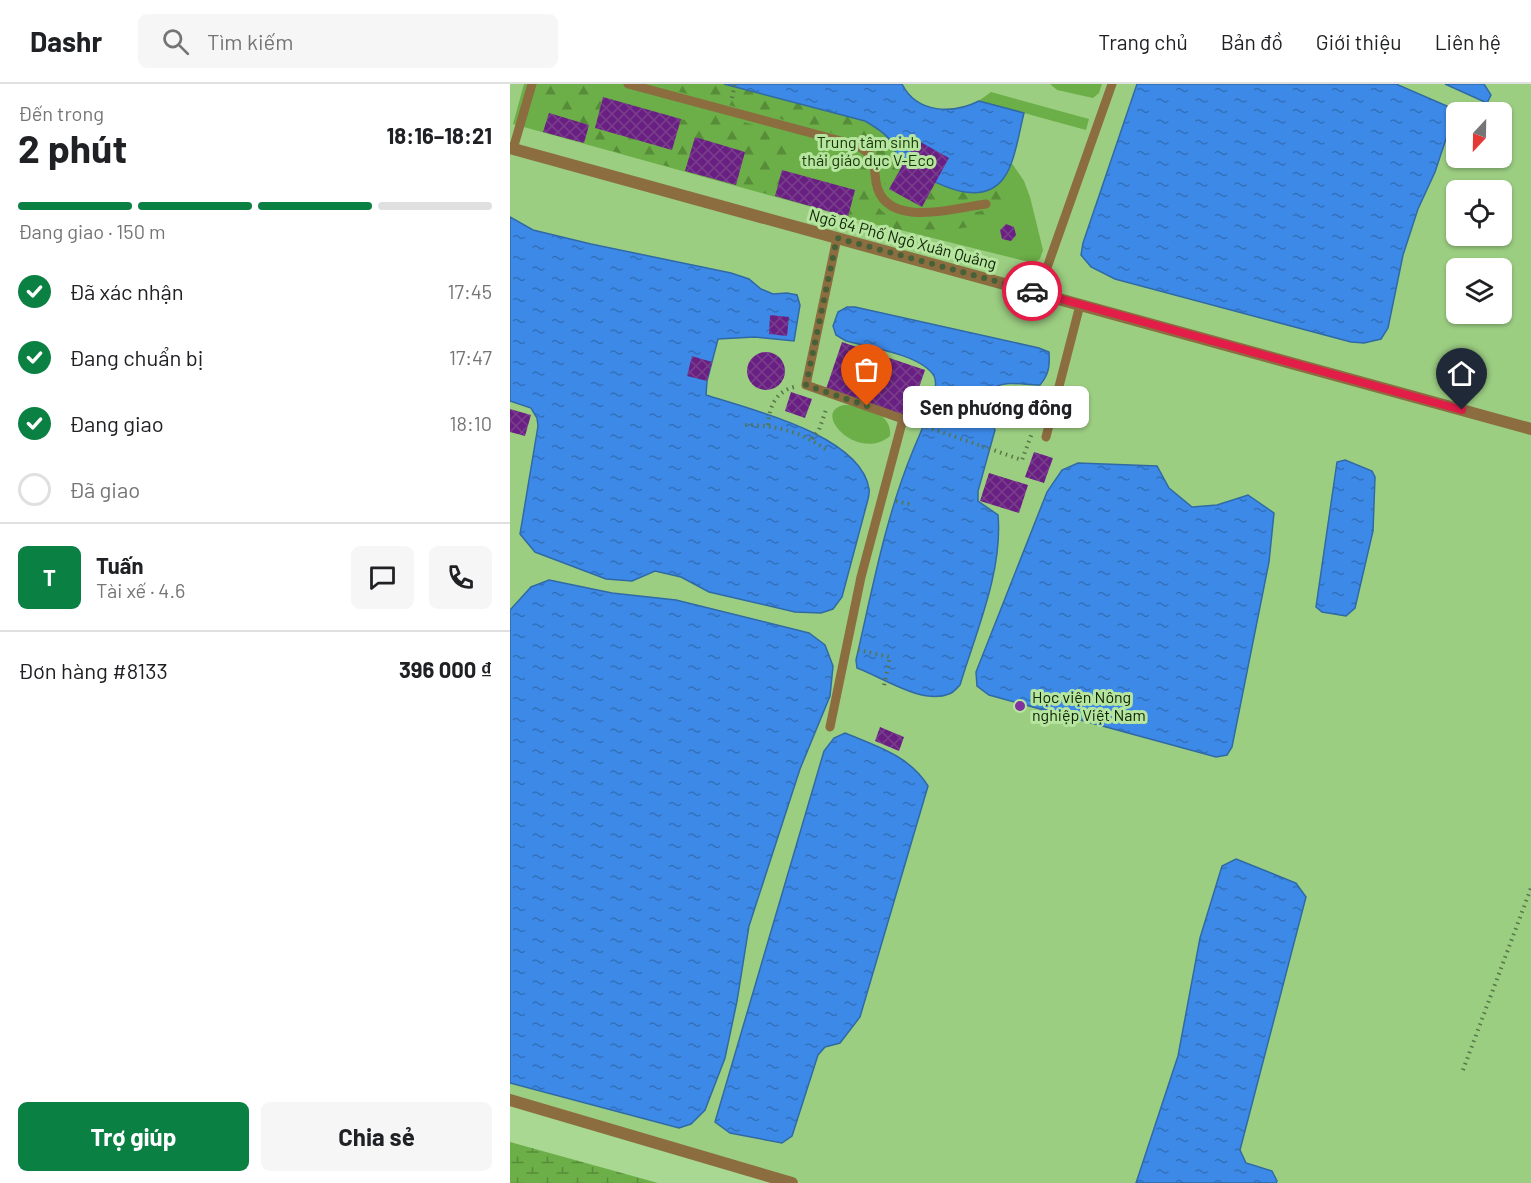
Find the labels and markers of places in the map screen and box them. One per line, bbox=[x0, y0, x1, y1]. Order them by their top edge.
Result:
pin bbox=[841, 344, 892, 406]
pin bbox=[1436, 348, 1487, 410]
callout: Sen phương đông bbox=[903, 385, 1089, 427]
place label: Học viện Nông nghiệp Việt Nam bbox=[1032, 687, 1146, 724]
marker: Học viện Nông nghiệp Việt Nam bbox=[1013, 699, 1027, 713]

